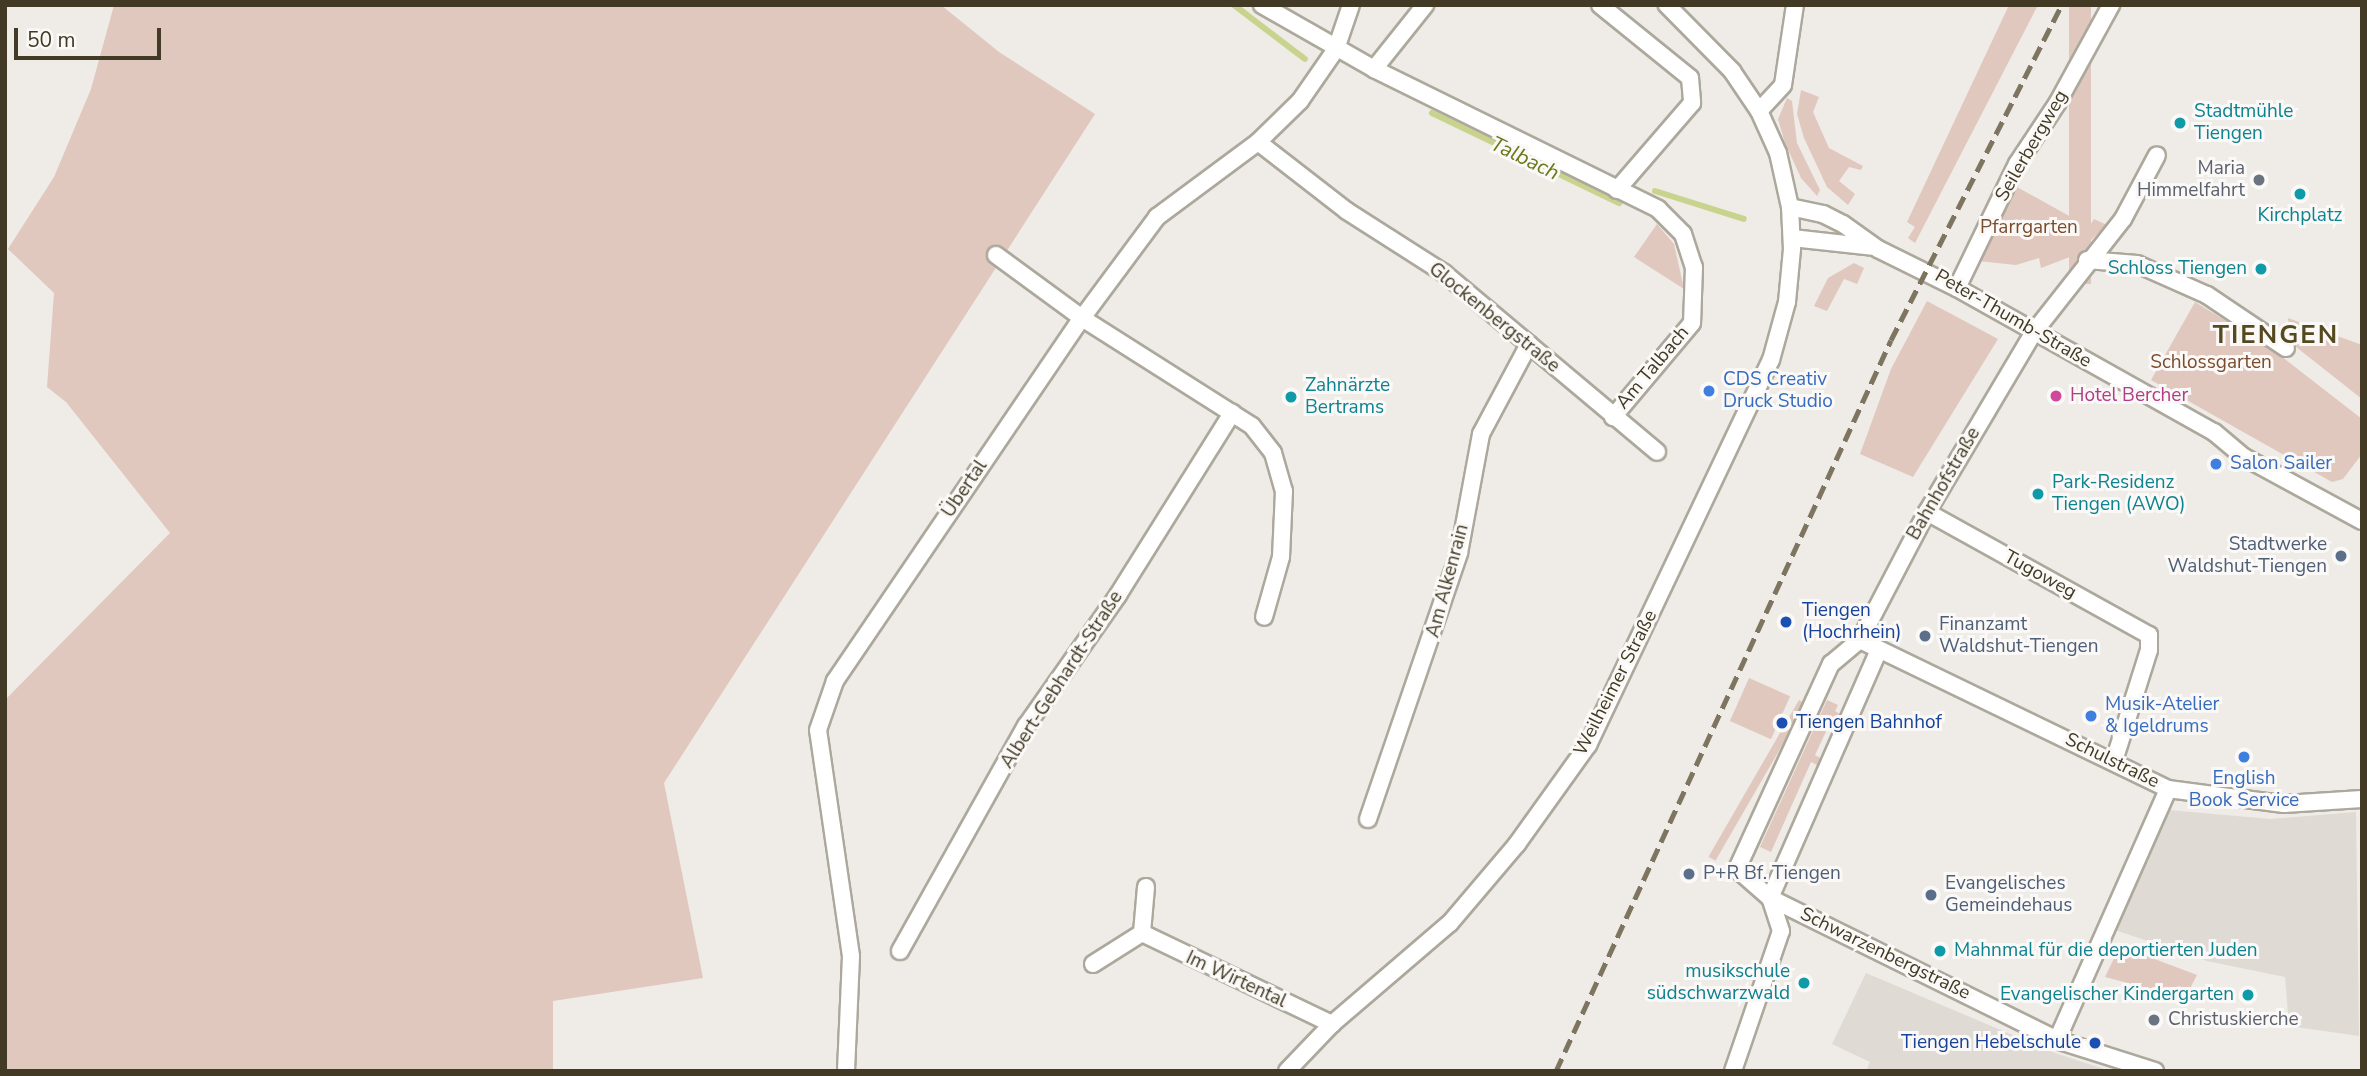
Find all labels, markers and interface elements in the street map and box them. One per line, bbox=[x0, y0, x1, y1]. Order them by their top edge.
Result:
scale bar bbox=[18, 14, 164, 58]
text: 50 m bbox=[27, 26, 76, 54]
street label: Seilerbergweg bbox=[1991, 86, 2073, 206]
place label: Stadtmühle Tiengen bbox=[2194, 101, 2293, 145]
marker: Stadtmühle Tiengen bbox=[2172, 115, 2188, 131]
water label: Talbach bbox=[1486, 131, 1564, 185]
place label: Maria Himmelfahrt bbox=[2137, 158, 2245, 202]
marker: Maria Himmelfahrt bbox=[2251, 172, 2267, 188]
marker: Kirchplatz bbox=[2292, 186, 2308, 202]
place label: Kirchplatz bbox=[2258, 205, 2342, 227]
park label: Pfarrgarten bbox=[1980, 217, 2078, 239]
street label: Glockenbergstraße bbox=[1424, 258, 1564, 378]
place label: Schloss Tiengen bbox=[2108, 258, 2247, 280]
marker: Schloss Tiengen bbox=[2253, 261, 2269, 277]
street label: Peter-Thumb-Straße bbox=[1931, 265, 2095, 373]
district label: TIENGEN bbox=[2214, 319, 2338, 351]
street label: Am Talbach bbox=[1612, 322, 1694, 414]
park label: Schlossgarten bbox=[2150, 352, 2272, 374]
place label: CDS Creativ Druck Studio bbox=[1723, 369, 1833, 413]
place label: Zahnärzte Bertrams bbox=[1305, 375, 1390, 419]
marker: CDS Creativ Druck Studio bbox=[1701, 383, 1717, 399]
place label: Hotel Bercher bbox=[2070, 385, 2188, 407]
marker: Hotel Bercher bbox=[2048, 388, 2064, 404]
marker: Zahnärzte Bertrams bbox=[1283, 389, 1299, 405]
street label: Bahnhofstraße bbox=[1903, 424, 1985, 544]
place label: Salon Sailer bbox=[2230, 453, 2332, 475]
street label: Übertal bbox=[937, 456, 993, 522]
marker: Salon Sailer bbox=[2208, 456, 2224, 472]
place label: Park-Residenz Tiengen (AWO) bbox=[2052, 472, 2186, 516]
marker: Park-Residenz Tiengen (AWO) bbox=[2030, 486, 2046, 502]
street label: Am Alkenrain bbox=[1422, 522, 1474, 640]
place label: Stadtwerke Waldshut-Tiengen bbox=[2167, 534, 2327, 578]
street label: Tugoweg bbox=[2000, 546, 2080, 604]
marker: Stadtwerke Waldshut-Tiengen bbox=[2333, 548, 2349, 564]
street label: Albert-Gebhardt-Straße bbox=[996, 587, 1128, 773]
place label: Tiengen (Hochrhein) bbox=[1802, 600, 1902, 644]
street label: Weilheimer Straße bbox=[1569, 606, 1663, 760]
marker: Tiengen (Hochrhein) bbox=[1776, 612, 1796, 632]
place label: Finanzamt Waldshut-Tiengen bbox=[1939, 614, 2099, 658]
marker: Finanzamt Waldshut-Tiengen bbox=[1917, 628, 1933, 644]
place label: Musik-Atelier & Igeldrums bbox=[2105, 694, 2219, 738]
marker: Musik-Atelier & Igeldrums bbox=[2083, 708, 2099, 724]
place label: Tiengen Bahnhof bbox=[1796, 712, 1942, 734]
marker: Tiengen Bahnhof bbox=[1774, 715, 1790, 731]
street label: Schulstraße bbox=[2061, 728, 2163, 794]
marker: English Book Service bbox=[2236, 749, 2252, 765]
place label: English Book Service bbox=[2189, 768, 2299, 812]
place label: P+R Bf. Tiengen bbox=[1703, 863, 1841, 885]
marker: P+R Bf. Tiengen bbox=[1681, 866, 1697, 882]
place label: Evangelisches Gemeindehaus bbox=[1945, 873, 2072, 917]
marker: Evangelisches Gemeindehaus bbox=[1923, 887, 1939, 903]
street label: Schwarzenbergstraße bbox=[1796, 903, 1974, 1005]
place label: Mahnmal für die deportierten Juden bbox=[1954, 940, 2258, 962]
marker: Mahnmal für die deportierten Juden bbox=[1932, 943, 1948, 959]
street label: Im Wirtental bbox=[1182, 947, 1290, 1013]
place label: musikschule südschwarzwald bbox=[1647, 961, 1790, 1005]
marker: musikschule südschwarzwald bbox=[1796, 975, 1812, 991]
place label: Evangelischer Kindergarten bbox=[2000, 984, 2234, 1006]
marker: Evangelischer Kindergarten bbox=[2240, 987, 2256, 1003]
place label: Christuskierche bbox=[2168, 1009, 2299, 1031]
marker: Christuskierche bbox=[2146, 1012, 2162, 1028]
place label: Tiengen Hebelschule bbox=[1901, 1032, 2081, 1054]
marker: Tiengen Hebelschule bbox=[2087, 1035, 2103, 1051]

